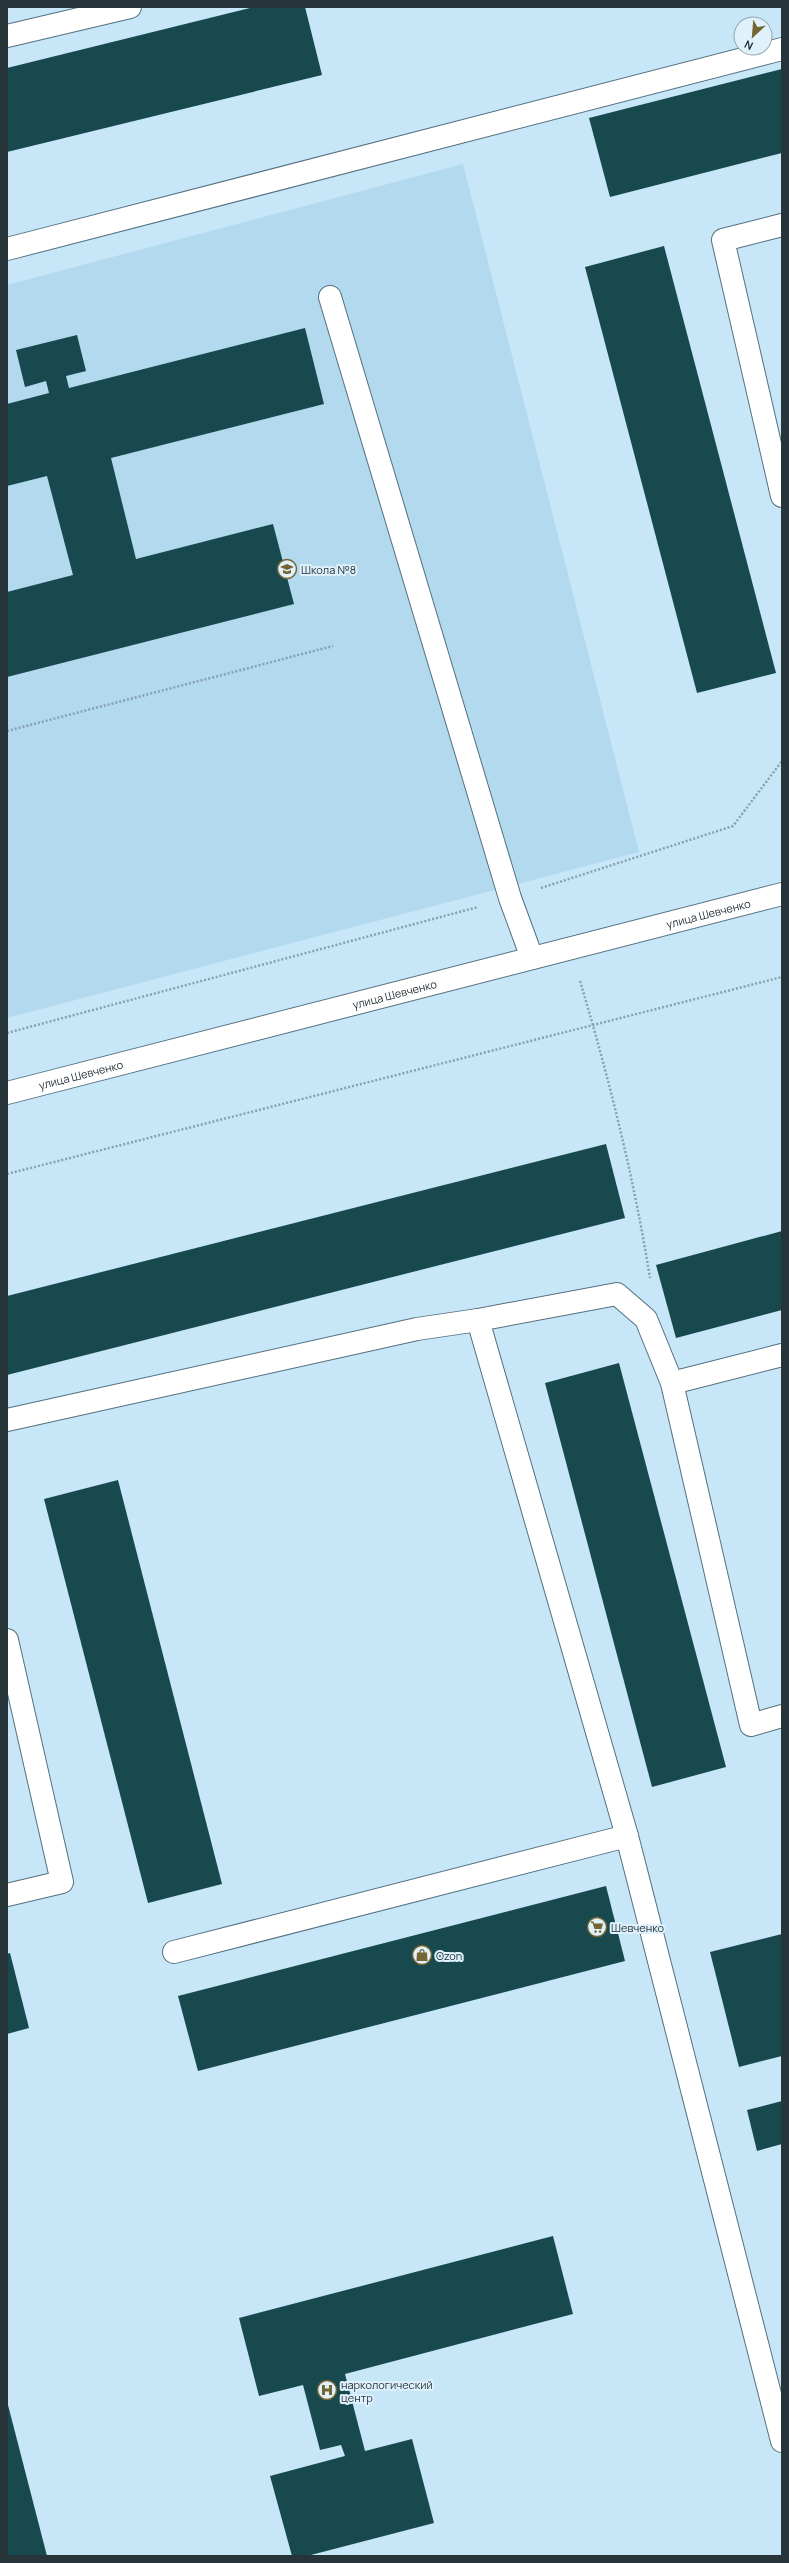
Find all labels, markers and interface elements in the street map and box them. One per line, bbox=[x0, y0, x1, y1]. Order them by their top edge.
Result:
north arrow bbox=[733, 16, 773, 56]
text: N bbox=[741, 37, 755, 54]
school or university icon: Школа №8 bbox=[276, 558, 298, 580]
place label: Школа №8 bbox=[301, 562, 356, 577]
street label: улица Шевченко bbox=[665, 895, 752, 931]
street label: улица Шевченко bbox=[351, 975, 439, 1012]
street label: улица Шевченко bbox=[37, 1056, 125, 1092]
supermarket icon: Шевченко bbox=[586, 1916, 608, 1938]
place label: Шевченко bbox=[611, 1920, 665, 1935]
shop icon: Ozon bbox=[411, 1944, 433, 1966]
place label: Ozon bbox=[436, 1948, 462, 1963]
place label: наркологический центр bbox=[341, 2377, 433, 2405]
hospital icon: наркологический центр bbox=[316, 2379, 338, 2401]

